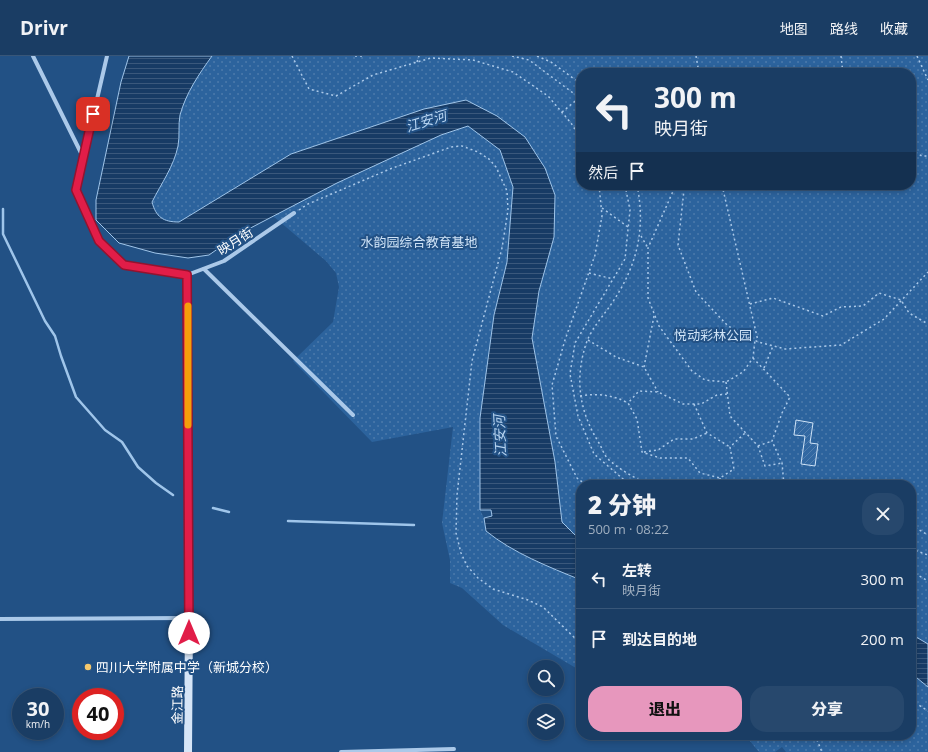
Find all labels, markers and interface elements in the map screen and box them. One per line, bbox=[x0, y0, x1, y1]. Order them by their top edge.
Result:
text: Drivr bbox=[20, 15, 68, 41]
text: 地图 bbox=[780, 19, 808, 38]
text: 路线 bbox=[830, 19, 858, 38]
text: 收藏 bbox=[880, 19, 908, 38]
text: 300 m bbox=[654, 78, 737, 116]
icon: left bbox=[588, 84, 640, 136]
pin bbox=[76, 97, 110, 131]
icon: arrive bbox=[82, 103, 104, 125]
water label: 江安河 bbox=[403, 104, 452, 136]
text: 映月街 bbox=[654, 116, 708, 140]
icon: arrive bbox=[626, 160, 648, 182]
text: 然后 bbox=[588, 162, 618, 182]
street label: 映月街 bbox=[214, 223, 256, 259]
park label: 水韵园综合教育基地 bbox=[360, 233, 478, 251]
park label: 悦动彩林公园 bbox=[674, 326, 752, 344]
water label: 江安河 bbox=[489, 412, 510, 457]
text: 2 分钟 bbox=[588, 488, 656, 521]
button: close bbox=[862, 493, 904, 535]
text: 500 m · 08:22 bbox=[588, 520, 669, 538]
text: 左转 bbox=[622, 560, 652, 580]
icon: left bbox=[588, 568, 610, 590]
text: 300 m bbox=[860, 569, 904, 589]
text: 映月街 bbox=[622, 581, 661, 599]
position arrow bbox=[168, 612, 210, 654]
icon: arrive bbox=[588, 628, 610, 650]
text: 到达目的地 bbox=[622, 629, 697, 649]
text: 200 m bbox=[860, 629, 904, 649]
place label: 四川大学附属中学（新城分校） bbox=[96, 658, 278, 676]
map controls bbox=[528, 660, 564, 740]
button: search bbox=[528, 660, 564, 696]
marker: 四川大学附属中学（新城分校） bbox=[83, 662, 93, 672]
street label: 金江路 bbox=[168, 685, 186, 725]
button: 退出 bbox=[588, 686, 742, 732]
button: 分享 bbox=[750, 686, 904, 732]
speed limit sign: 40 bbox=[72, 688, 124, 740]
text: 30 bbox=[27, 695, 49, 722]
button: layers bbox=[528, 704, 564, 740]
text: km/h bbox=[26, 717, 50, 731]

